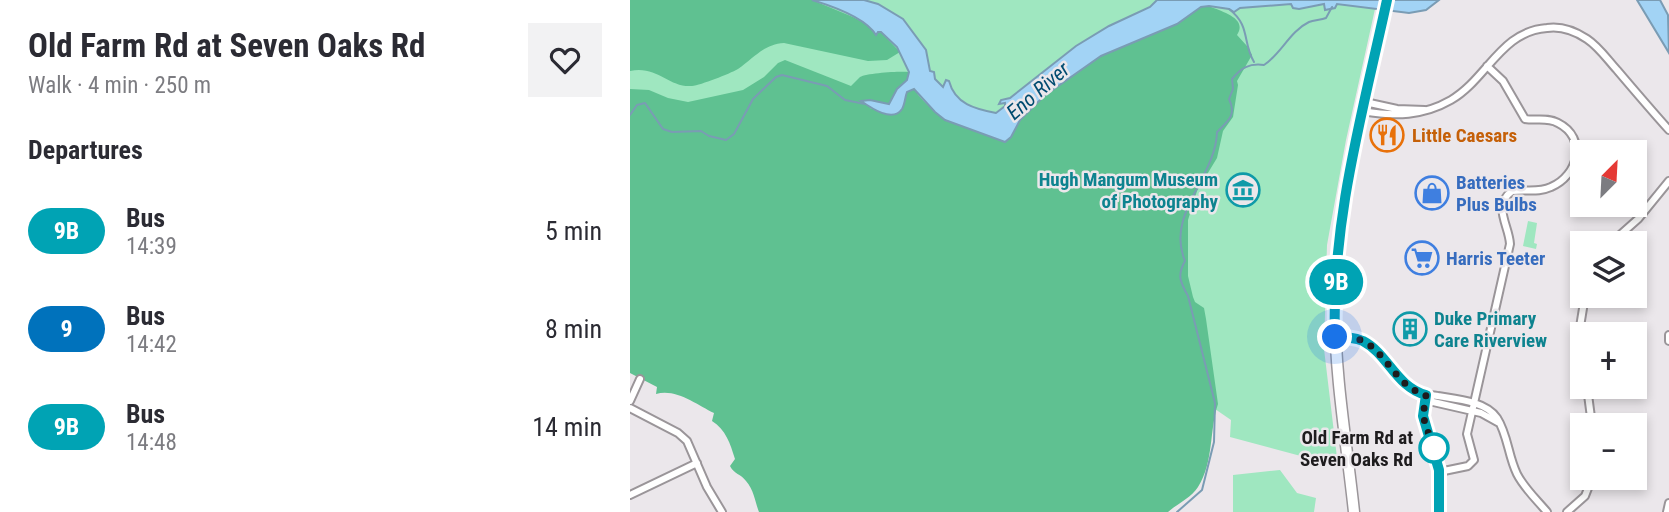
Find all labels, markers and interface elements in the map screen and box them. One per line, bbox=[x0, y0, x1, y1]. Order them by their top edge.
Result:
button: heart bbox=[528, 23, 602, 97]
text: Old Farm Rd at Seven Oaks Rd bbox=[28, 26, 425, 65]
water label: Eno River bbox=[1002, 57, 1075, 125]
text: Walk · 4 min · 250 m bbox=[28, 72, 211, 99]
restaurant icon: Little Caesars bbox=[1368, 116, 1406, 154]
place label: Little Caesars bbox=[1412, 124, 1517, 147]
text: Departures bbox=[28, 135, 143, 165]
north arrow bbox=[1570, 140, 1647, 217]
map controls bbox=[1570, 140, 1647, 490]
place label: Hugh Mangum Museum of Photography bbox=[1039, 168, 1219, 213]
museum icon: Hugh Mangum Museum of Photography bbox=[1224, 171, 1262, 209]
place label: Batteries Plus Bulbs bbox=[1456, 171, 1537, 216]
shop icon: Batteries Plus Bulbs bbox=[1413, 174, 1451, 212]
text: Bus bbox=[126, 203, 165, 233]
text: 5 min bbox=[545, 216, 602, 246]
text: 9B bbox=[54, 217, 79, 245]
button: layers bbox=[1570, 231, 1647, 308]
text: 14:39 bbox=[126, 233, 177, 260]
supermarket icon: Harris Teeter bbox=[1403, 239, 1441, 277]
place label: Harris Teeter bbox=[1446, 247, 1545, 270]
line badge: 9B bbox=[1304, 259, 1368, 305]
text: 9B bbox=[1323, 268, 1349, 296]
text: Bus bbox=[126, 301, 165, 331]
place label: Duke Primary Care Riverview bbox=[1434, 307, 1547, 352]
building icon: Duke Primary Care Riverview bbox=[1391, 310, 1429, 348]
text: 8 min bbox=[545, 314, 602, 344]
text: 9 bbox=[60, 315, 73, 343]
your location bbox=[1317, 319, 1352, 354]
button: + bbox=[1570, 322, 1647, 399]
text: 14:42 bbox=[126, 331, 177, 358]
text: Bus bbox=[126, 399, 165, 429]
text: 14 min bbox=[532, 412, 602, 442]
text: 9B bbox=[54, 413, 79, 441]
button: − bbox=[1570, 413, 1647, 490]
place label: Old Farm Rd at Seven Oaks Rd bbox=[1300, 426, 1413, 471]
text: 14:48 bbox=[126, 429, 177, 456]
marker: Old Farm Rd at Seven Oaks Rd bbox=[1419, 433, 1449, 463]

